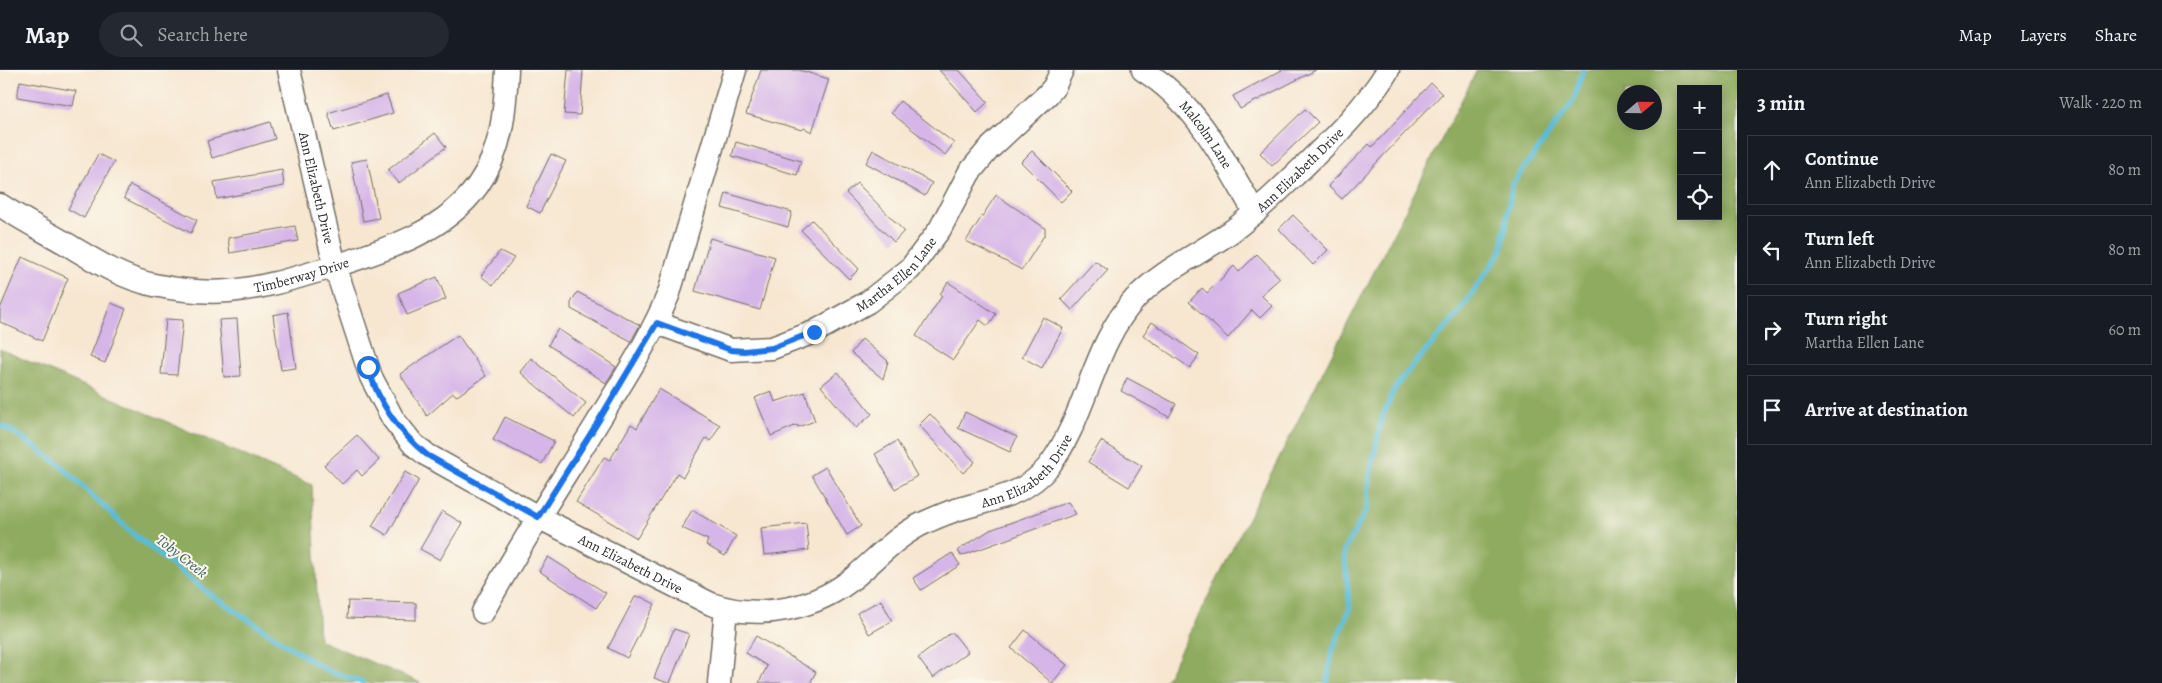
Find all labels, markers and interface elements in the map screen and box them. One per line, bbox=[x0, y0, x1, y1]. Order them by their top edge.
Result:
search box bbox=[99, 12, 449, 57]
text: Map bbox=[25, 19, 69, 51]
icon: search bbox=[117, 21, 145, 49]
text: Search here bbox=[157, 22, 248, 48]
text: Map bbox=[1959, 23, 1992, 47]
text: Layers bbox=[2020, 23, 2067, 47]
text: Share bbox=[2095, 23, 2137, 47]
north arrow bbox=[1617, 85, 1662, 130]
map controls bbox=[1677, 85, 1722, 220]
button: + bbox=[1677, 85, 1722, 130]
text: 3 min bbox=[1757, 89, 1805, 117]
text: Walk · 220 m bbox=[2059, 92, 2142, 114]
street label: Malcolm Lane bbox=[1175, 96, 1236, 172]
street label: Ann Elizabeth Drive bbox=[1252, 124, 1348, 218]
street label: Ann Elizabeth Drive bbox=[294, 129, 338, 246]
button: − bbox=[1677, 130, 1722, 175]
text: Continue bbox=[1805, 146, 1879, 172]
icon: ahead bbox=[1758, 156, 1786, 184]
text: 80 m bbox=[2108, 159, 2141, 181]
text: Ann Elizabeth Drive bbox=[1805, 172, 1936, 194]
button: locate bbox=[1677, 175, 1722, 220]
text: Turn left bbox=[1805, 226, 1874, 252]
street label: Martha Ellen Lane bbox=[852, 233, 941, 317]
icon: left bbox=[1758, 236, 1786, 264]
text: 80 m bbox=[2108, 239, 2141, 261]
text: Ann Elizabeth Drive bbox=[1805, 252, 1936, 274]
street label: Timberway Drive bbox=[252, 253, 352, 298]
text: Turn right bbox=[1805, 306, 1887, 332]
icon: right bbox=[1758, 316, 1786, 344]
text: 60 m bbox=[2109, 319, 2141, 341]
route end bbox=[803, 321, 826, 344]
text: Martha Ellen Lane bbox=[1805, 332, 1924, 354]
route start bbox=[357, 356, 380, 379]
icon: arrive bbox=[1758, 396, 1786, 424]
text: Arrive at destination bbox=[1805, 397, 1968, 423]
street label: Ann Elizabeth Drive bbox=[978, 431, 1077, 513]
street label: Ann Elizabeth Drive bbox=[574, 529, 686, 598]
water label: Toby Creek bbox=[152, 530, 212, 583]

